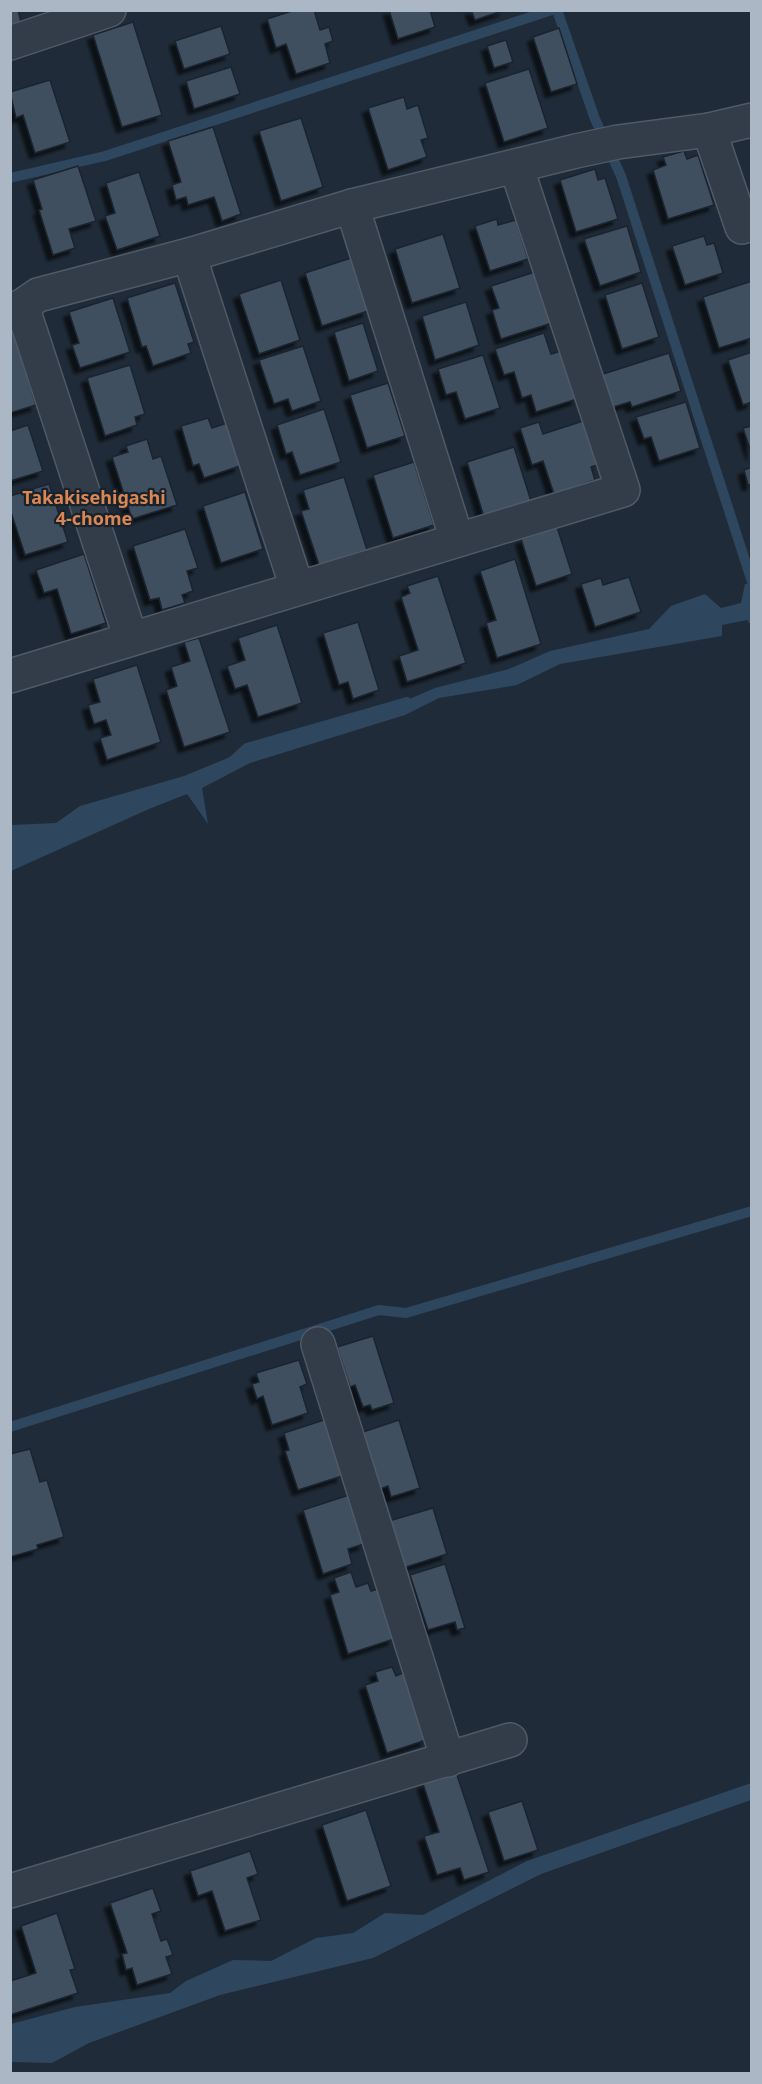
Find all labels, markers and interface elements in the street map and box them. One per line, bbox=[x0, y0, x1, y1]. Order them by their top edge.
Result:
district label: Takakisehigashi 4-chome bbox=[22, 485, 166, 530]

